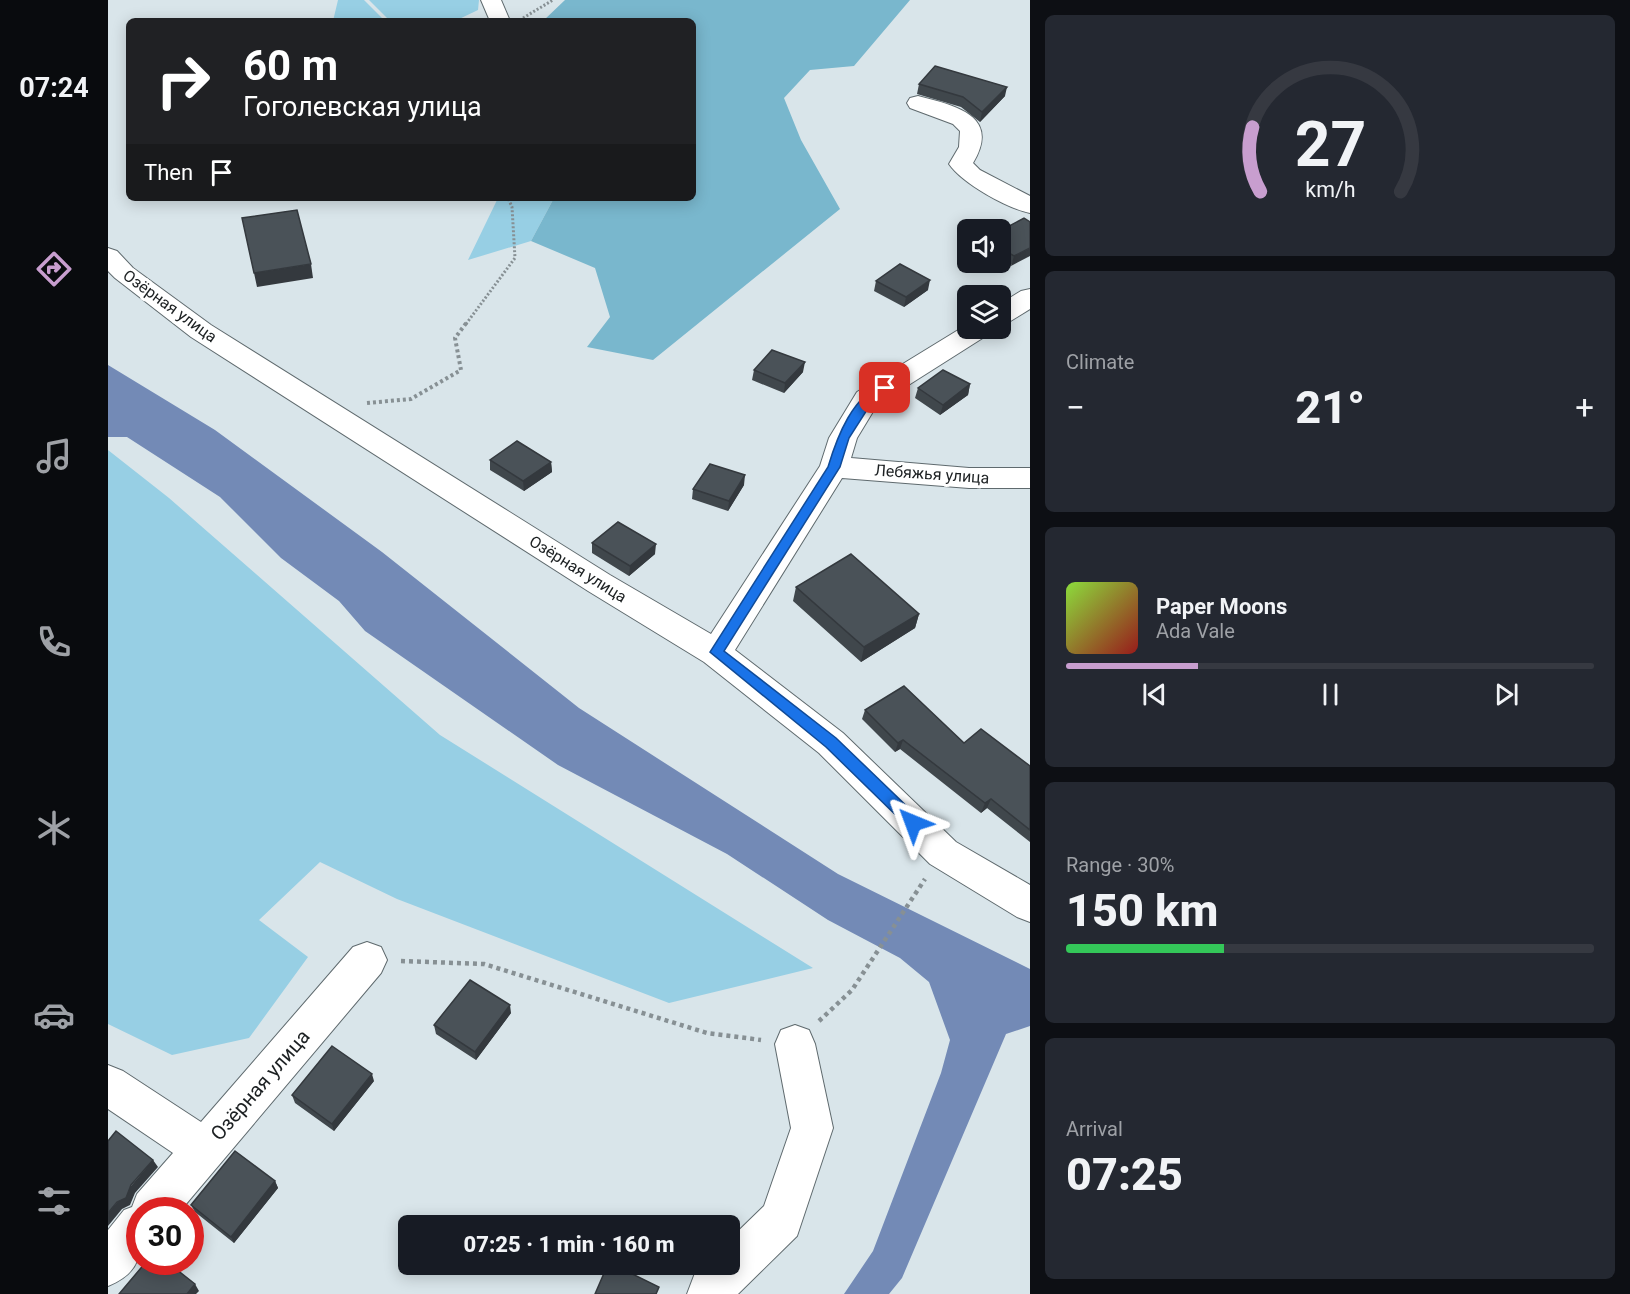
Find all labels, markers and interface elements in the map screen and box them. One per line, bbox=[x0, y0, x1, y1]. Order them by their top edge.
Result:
text: 60 m bbox=[243, 41, 338, 90]
icon: right bbox=[144, 42, 222, 120]
text: 07:24 bbox=[19, 72, 89, 104]
text: Гоголевская улица bbox=[243, 91, 482, 123]
text: 27 bbox=[1294, 109, 1366, 182]
icon: arrive bbox=[205, 156, 238, 189]
text: Then bbox=[144, 160, 193, 185]
text: km/h bbox=[1305, 178, 1355, 203]
map controls bbox=[957, 219, 1011, 339]
button: sound bbox=[957, 219, 1011, 273]
icon: directions bbox=[33, 248, 75, 290]
street label: Озёрная улица bbox=[119, 266, 221, 346]
button: layers bbox=[957, 285, 1011, 339]
text: Climate bbox=[1066, 350, 1134, 374]
pin bbox=[859, 362, 910, 413]
icon: arrive bbox=[868, 371, 901, 404]
text: 21° bbox=[1295, 381, 1365, 434]
text: − bbox=[1066, 388, 1085, 427]
text: + bbox=[1575, 388, 1594, 427]
icon: music bbox=[33, 435, 75, 477]
street label: Лебяжья улица bbox=[874, 461, 990, 487]
street label: Озёрная улица bbox=[526, 531, 630, 607]
text: Paper Moons bbox=[1156, 594, 1287, 619]
text: Ada Vale bbox=[1156, 619, 1235, 643]
icon: phone bbox=[33, 621, 75, 663]
icon: previous bbox=[1138, 678, 1171, 711]
icon: pause bbox=[1314, 678, 1347, 711]
icon: next bbox=[1490, 678, 1523, 711]
position arrow bbox=[881, 791, 945, 855]
icon: climate bbox=[33, 807, 75, 849]
text: Range · 30% bbox=[1066, 853, 1174, 877]
text: 150 km bbox=[1066, 884, 1218, 937]
icon: car bbox=[33, 994, 75, 1036]
street label: Озёрная улица bbox=[205, 1025, 315, 1145]
text: Arrival bbox=[1066, 1117, 1123, 1141]
text: 07:25 bbox=[1066, 1148, 1183, 1201]
icon: filters bbox=[33, 1180, 75, 1222]
speed limit sign: 30 bbox=[126, 1197, 204, 1275]
text: 07:25 · 1 min · 160 m bbox=[464, 1232, 674, 1257]

